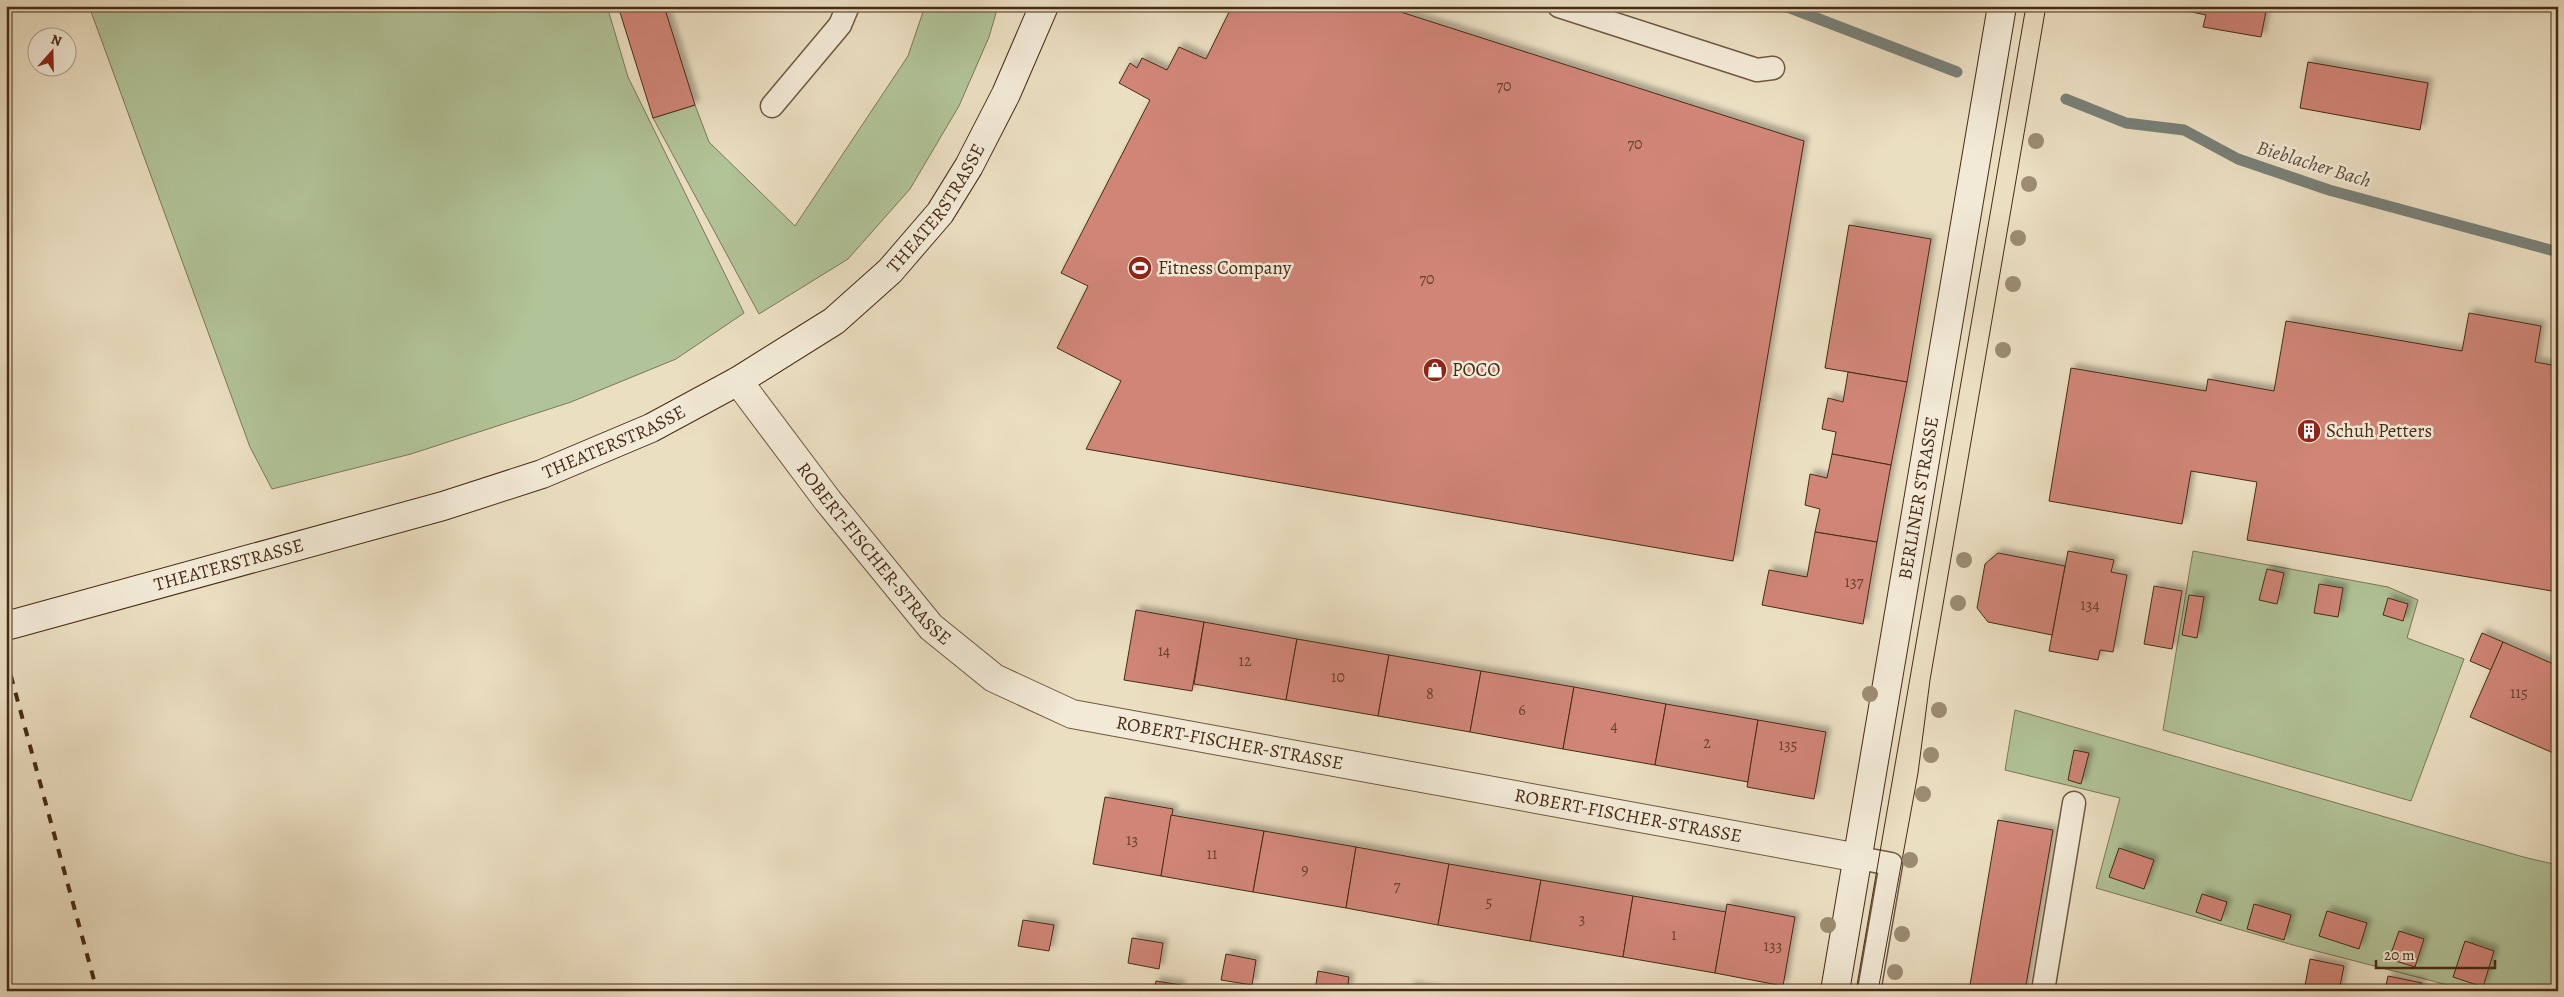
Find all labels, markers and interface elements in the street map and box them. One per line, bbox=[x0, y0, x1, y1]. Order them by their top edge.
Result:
north arrow bbox=[28, 28, 78, 78]
text: N bbox=[48, 30, 64, 51]
house number: 70 bbox=[1496, 75, 1512, 97]
house number: 70 bbox=[1627, 133, 1643, 155]
water label: Bieblacher Bach bbox=[2254, 134, 2374, 194]
street label: THEATERSTRASSE bbox=[881, 139, 991, 279]
sports icon: Fitness Company bbox=[1127, 255, 1153, 281]
place label: Fitness Company bbox=[1158, 255, 1292, 281]
house number: 70 bbox=[1419, 268, 1435, 290]
shop icon: POCO bbox=[1422, 357, 1448, 383]
place label: POCO bbox=[1452, 357, 1500, 383]
street label: THEATERSTRASSE bbox=[538, 399, 690, 485]
street label: BERLINER STRASSE bbox=[1892, 414, 1945, 582]
building icon: Schuh Petters bbox=[2296, 418, 2322, 444]
place label: Schuh Petters bbox=[2326, 418, 2432, 444]
street label: ROBERT-FISCHER-STRASSE bbox=[790, 457, 957, 651]
street label: THEATERSTRASSE bbox=[151, 532, 307, 598]
house number: 137 bbox=[1845, 571, 1864, 593]
house number: 134 bbox=[2080, 594, 2100, 616]
house number: 14 bbox=[1158, 640, 1170, 662]
house number: 12 bbox=[1238, 650, 1252, 672]
house number: 10 bbox=[1331, 666, 1345, 688]
house number: 115 bbox=[2510, 682, 2528, 704]
house number: 8 bbox=[1426, 683, 1434, 705]
house number: 6 bbox=[1518, 699, 1526, 721]
street label: ROBERT-FISCHER-STRASSE bbox=[1114, 709, 1345, 776]
house number: 4 bbox=[1610, 715, 1618, 737]
house number: 2 bbox=[1703, 732, 1711, 754]
house number: 135 bbox=[1778, 734, 1798, 756]
street label: ROBERT-FISCHER-STRASSE bbox=[1512, 782, 1744, 849]
house number: 13 bbox=[1126, 829, 1138, 851]
house number: 11 bbox=[1207, 843, 1218, 865]
house number: 9 bbox=[1301, 859, 1309, 881]
house number: 7 bbox=[1394, 875, 1401, 897]
house number: 5 bbox=[1486, 891, 1493, 913]
house number: 3 bbox=[1579, 908, 1585, 930]
house number: 1 bbox=[1671, 924, 1677, 946]
house number: 133 bbox=[1764, 935, 1782, 957]
scale bar bbox=[2376, 937, 2495, 969]
text: 20 m bbox=[2384, 945, 2415, 965]

